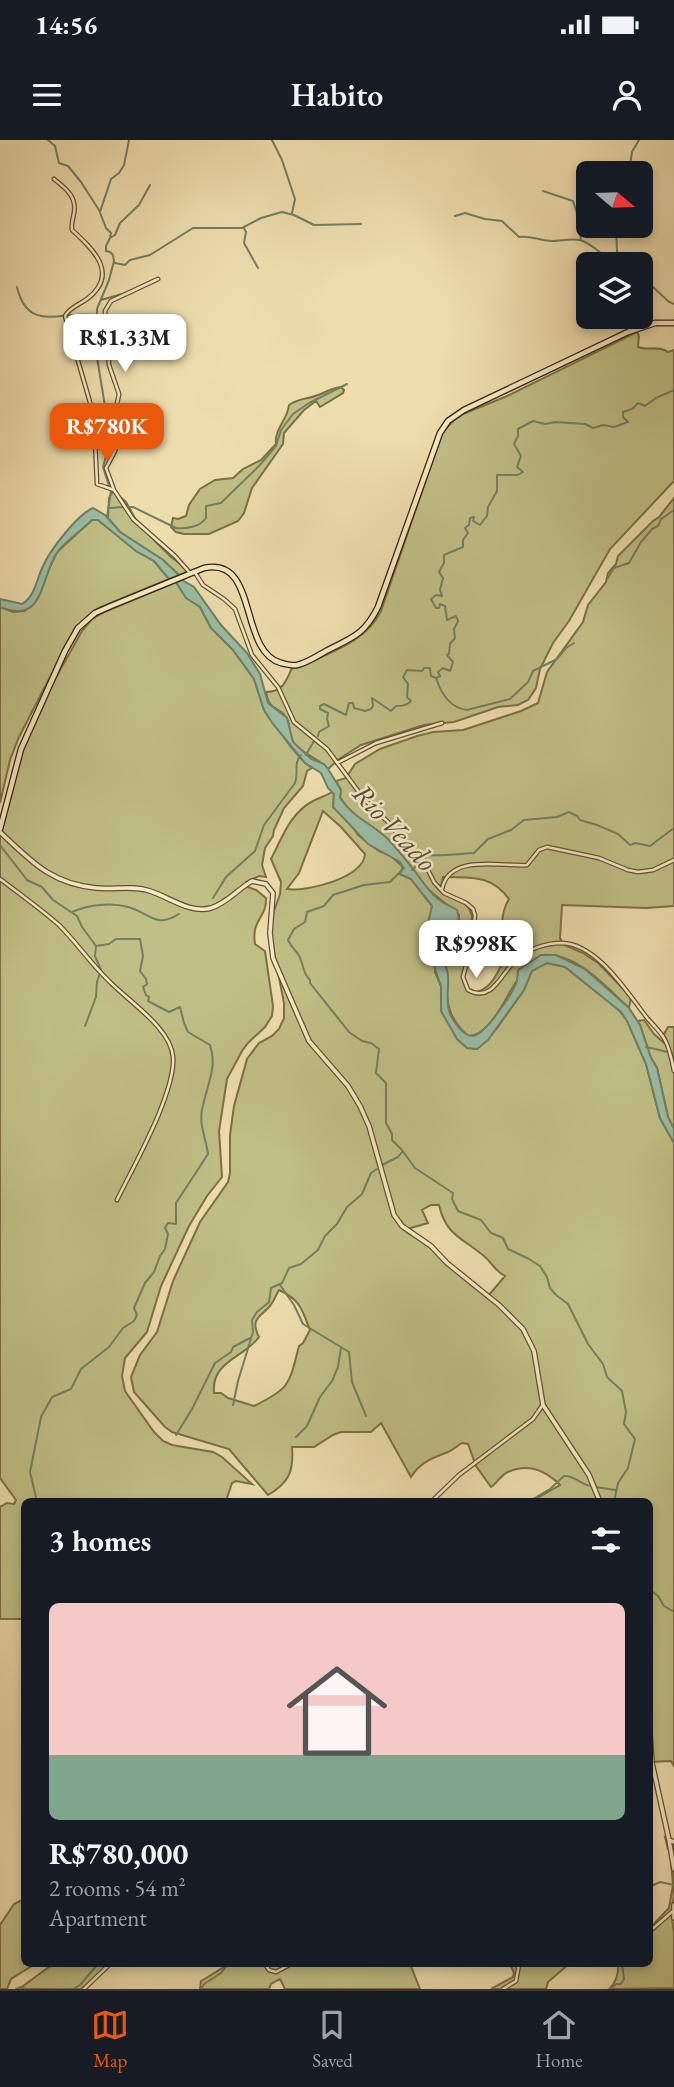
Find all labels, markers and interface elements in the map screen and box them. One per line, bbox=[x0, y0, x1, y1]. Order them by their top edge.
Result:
text: 14:56 bbox=[35, 8, 97, 42]
text: Habito bbox=[291, 74, 383, 116]
icon: menu bbox=[28, 76, 66, 114]
icon: person bbox=[608, 76, 646, 114]
north arrow bbox=[576, 161, 653, 238]
map controls bbox=[576, 161, 653, 329]
button: layers bbox=[576, 252, 653, 329]
pin: R$1.33M bbox=[60, 314, 190, 374]
text: R$1.33M bbox=[79, 322, 171, 352]
pin: R$780K bbox=[50, 404, 164, 463]
text: R$780K bbox=[66, 411, 148, 441]
water label: Rio Veado bbox=[345, 775, 445, 879]
pin: R$998K bbox=[419, 920, 533, 980]
text: R$998K bbox=[435, 928, 517, 958]
text: 3 homes bbox=[49, 1521, 151, 1560]
icon: filters bbox=[587, 1521, 625, 1559]
icon: home bbox=[274, 1648, 400, 1774]
text: R$780,000 bbox=[49, 1834, 188, 1873]
text: 2 rooms · 54 m² bbox=[49, 1873, 186, 1903]
text: Apartment bbox=[49, 1903, 147, 1933]
tab: Map bbox=[91, 2006, 129, 2073]
tab: Saved bbox=[312, 2006, 353, 2073]
tab: Home bbox=[536, 2006, 583, 2073]

